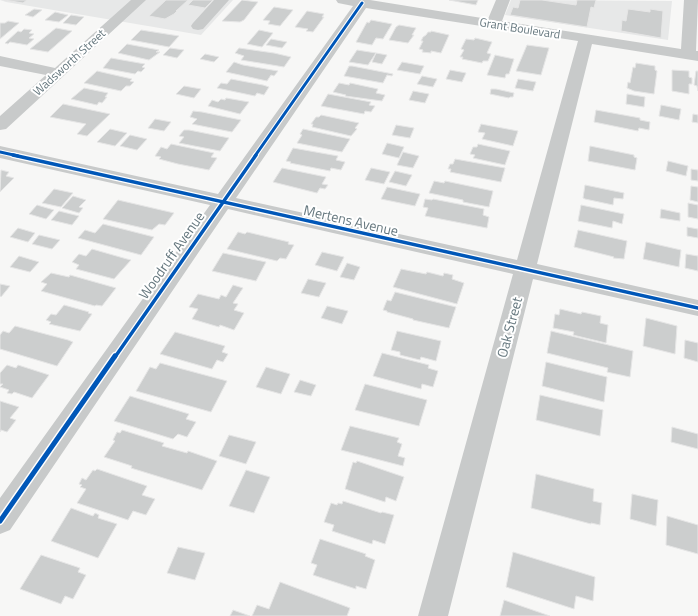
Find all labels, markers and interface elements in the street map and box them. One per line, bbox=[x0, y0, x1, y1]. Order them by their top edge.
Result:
street label: Grant Boulevard bbox=[478, 12, 562, 44]
street label: Wadsworth Street bbox=[28, 24, 110, 100]
street label: Mertens Avenue bbox=[302, 199, 400, 241]
street label: Woodruff Avenue bbox=[133, 207, 209, 303]
street label: Oak Street bbox=[491, 294, 527, 360]

